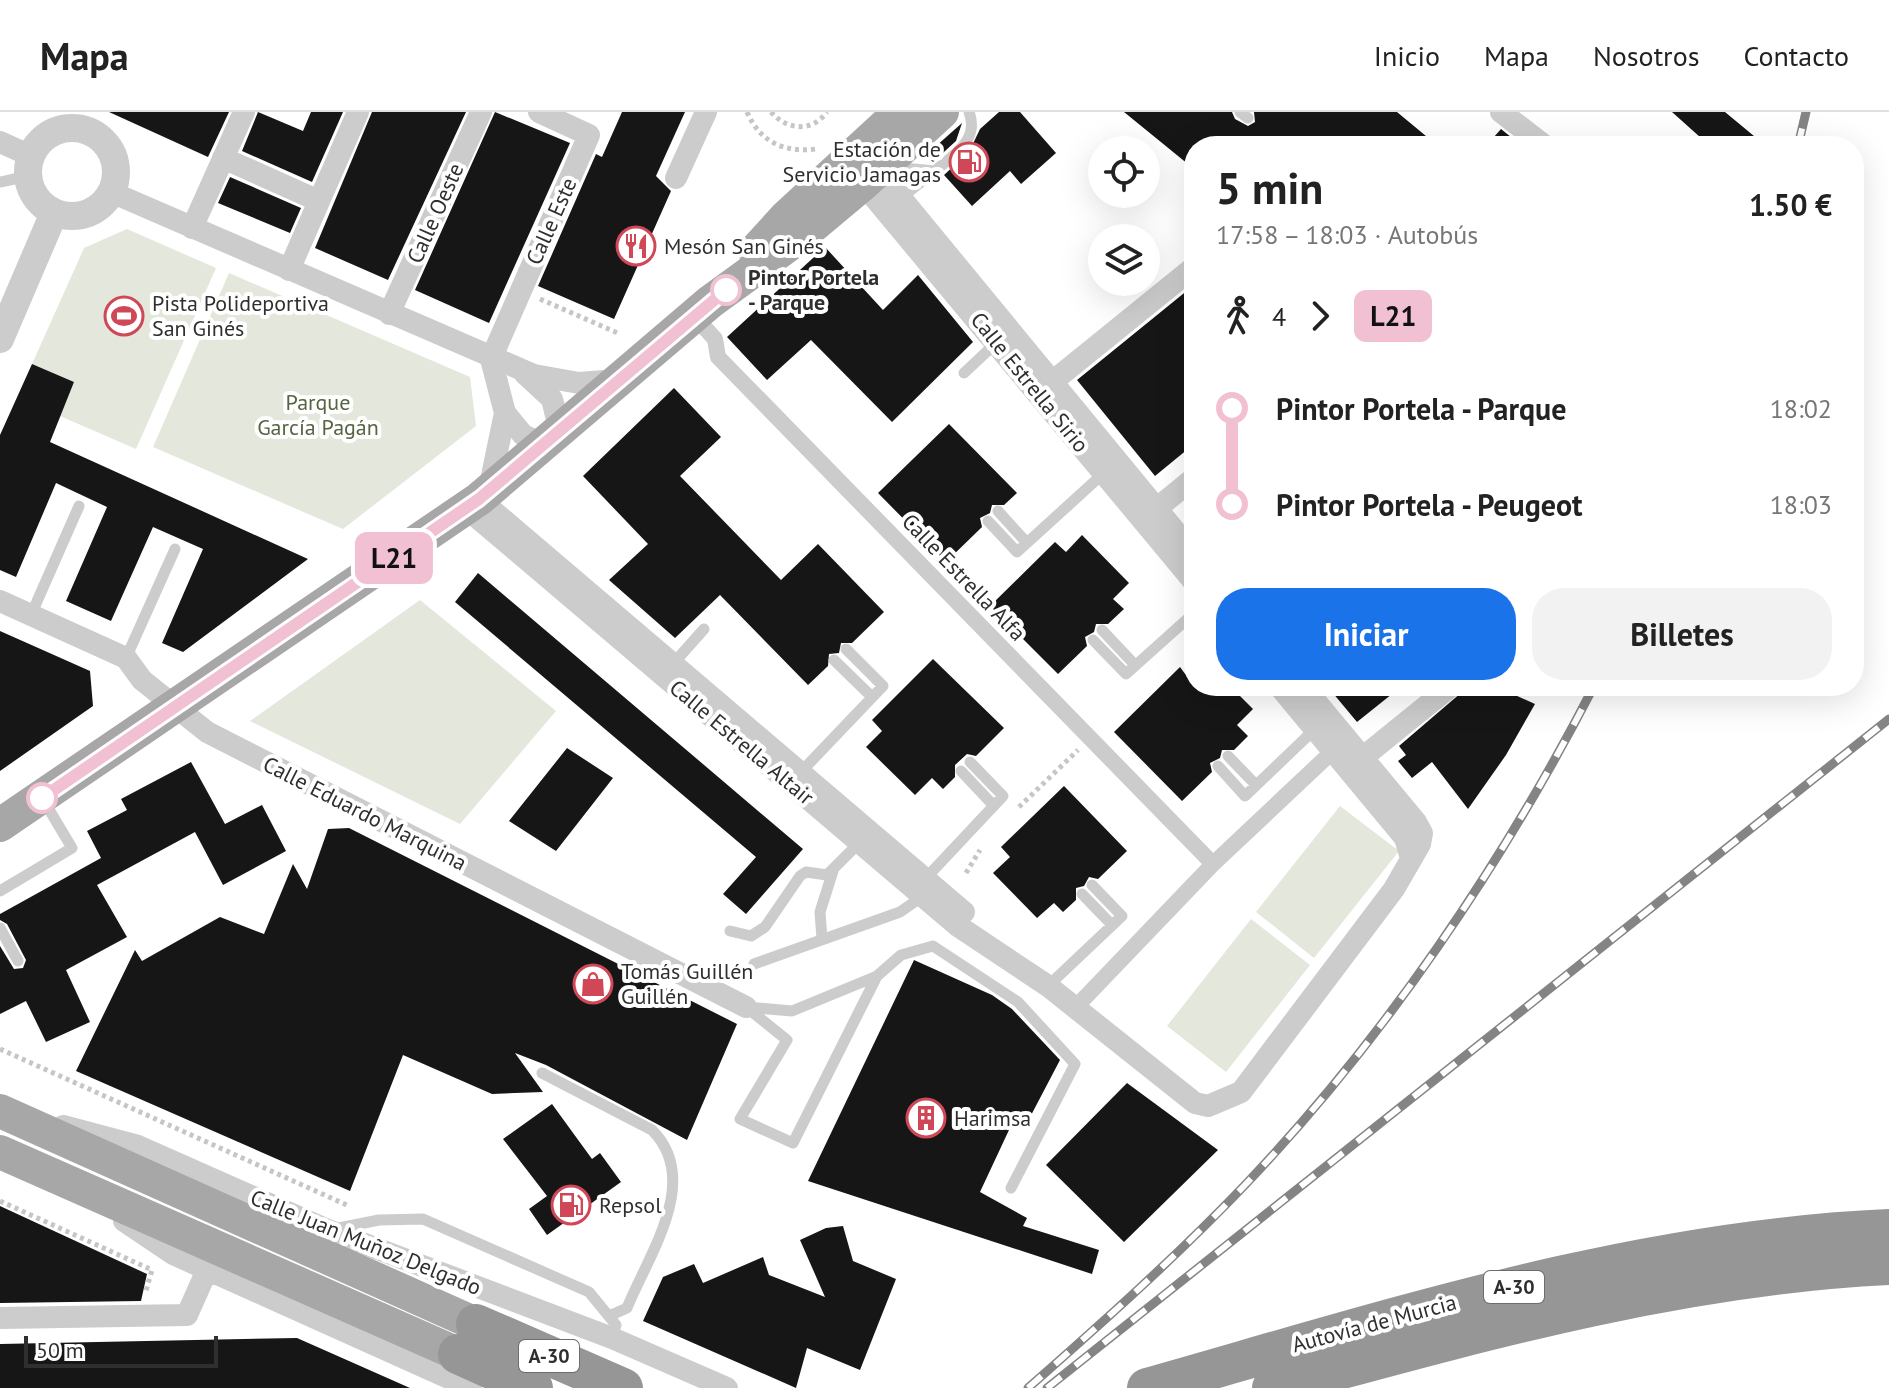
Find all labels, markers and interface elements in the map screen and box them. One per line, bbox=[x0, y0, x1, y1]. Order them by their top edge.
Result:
text: Mapa bbox=[40, 31, 129, 80]
text: Inicio bbox=[1374, 37, 1440, 74]
text: Mapa bbox=[1484, 37, 1549, 74]
text: Nosotros bbox=[1593, 37, 1699, 74]
text: Contacto bbox=[1743, 37, 1849, 74]
place label: Estación de Servicio Jamagas bbox=[783, 135, 941, 188]
map controls bbox=[1088, 136, 1160, 296]
button: locate bbox=[1088, 136, 1160, 208]
fuel station icon: Estación de Servicio Jamagas bbox=[948, 141, 990, 183]
street label: Calle Oeste bbox=[400, 158, 470, 268]
text: 5 min bbox=[1216, 159, 1323, 216]
street label: Calle Este bbox=[519, 173, 583, 269]
text: 1.50 € bbox=[1749, 185, 1832, 224]
text: 17:58 – 18:03 · Autobús bbox=[1216, 218, 1478, 251]
button: layers bbox=[1088, 224, 1160, 296]
restaurant icon: Mesón San Ginés bbox=[615, 225, 657, 267]
place label: Mesón San Ginés bbox=[664, 232, 824, 260]
place label: Pintor Portela - Parque bbox=[748, 263, 879, 316]
marker: Pintor Portela - Parque bbox=[711, 275, 741, 305]
place label: Pista Polideportiva San Ginés bbox=[152, 289, 329, 342]
icon: walk bbox=[1216, 294, 1260, 338]
icon: forward bbox=[1298, 294, 1342, 338]
sports icon: Pista Polideportiva San Ginés bbox=[103, 295, 145, 337]
text: L21 bbox=[1370, 297, 1416, 334]
text: 4 bbox=[1272, 300, 1286, 333]
street label: Calle Estrella Sirio bbox=[965, 306, 1095, 458]
park label: Parque García Pagán bbox=[257, 388, 379, 441]
text: Pintor Portela - Parque bbox=[1276, 389, 1566, 428]
text: 18:02 bbox=[1770, 392, 1832, 425]
text: Pintor Portela - Peugeot bbox=[1276, 485, 1582, 524]
text: 18:03 bbox=[1770, 488, 1832, 521]
street label: Calle Estrella Alfa bbox=[896, 507, 1032, 647]
line badge: L21 bbox=[348, 532, 440, 584]
text: L21 bbox=[371, 539, 417, 576]
button: Iniciar bbox=[1216, 588, 1516, 680]
button: Billetes bbox=[1532, 588, 1832, 680]
street label: Calle Estrella Altair bbox=[664, 673, 820, 811]
street label: Calle Eduardo Marquina bbox=[259, 750, 471, 876]
unlabelled marker bbox=[27, 783, 57, 813]
place label: Tomás Guillén Guillén bbox=[621, 957, 753, 1010]
shop icon: Tomás Guillén Guillén bbox=[572, 963, 614, 1005]
building icon: Harimsa bbox=[905, 1097, 947, 1139]
place label: Harimsa bbox=[954, 1104, 1031, 1132]
street label: Calle Juan Muñoz Delgado bbox=[247, 1183, 485, 1301]
fuel station icon: Repsol bbox=[550, 1184, 592, 1226]
place label: Repsol bbox=[599, 1191, 662, 1219]
road number: A-30 bbox=[1484, 1271, 1544, 1303]
street label: Autovía de Murcia bbox=[1289, 1288, 1459, 1358]
scale bar bbox=[24, 1332, 218, 1368]
text: 50 m bbox=[36, 1336, 84, 1364]
road number: A-30 bbox=[519, 1340, 579, 1372]

